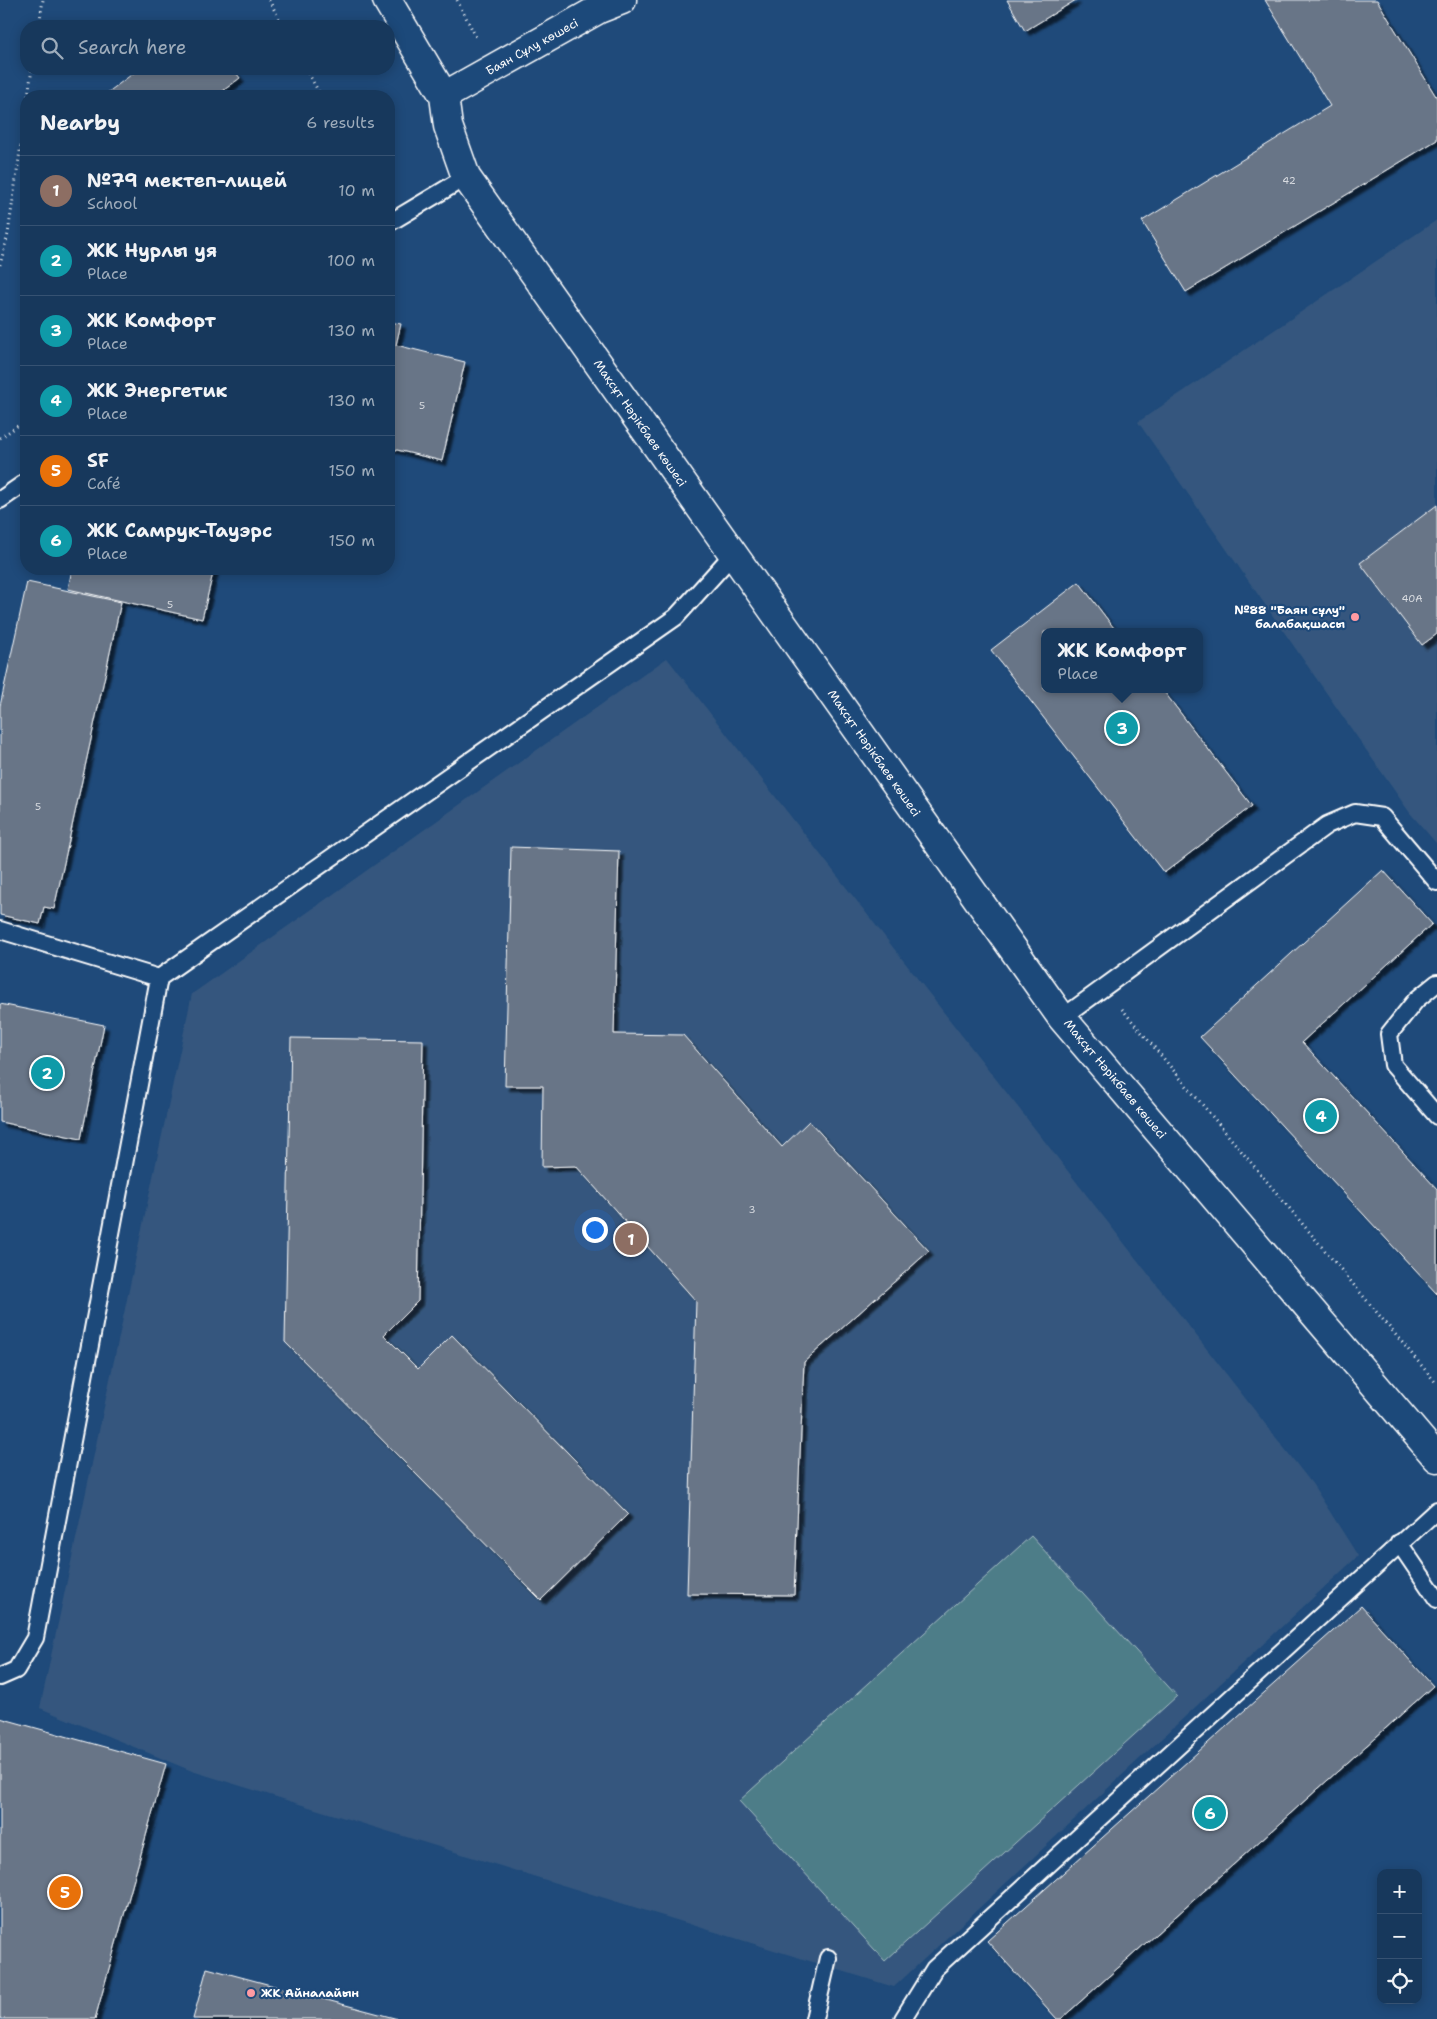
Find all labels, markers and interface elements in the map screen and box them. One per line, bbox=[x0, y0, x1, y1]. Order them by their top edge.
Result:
street label: Баян Сұлу көшесі bbox=[483, 15, 581, 79]
search box bbox=[20, 20, 395, 75]
icon: search bbox=[38, 34, 66, 62]
text: Search here bbox=[78, 35, 187, 60]
text: Nearby bbox=[40, 109, 120, 137]
text: 6 results bbox=[306, 112, 375, 133]
text: №79 мектеп-лицей bbox=[87, 168, 287, 193]
house number: 42 bbox=[1282, 174, 1296, 187]
text: 1 bbox=[52, 180, 60, 201]
text: 10 m bbox=[338, 180, 375, 201]
text: School bbox=[87, 193, 137, 214]
text: ЖК Нурлы уя bbox=[87, 238, 217, 263]
text: 2 bbox=[50, 250, 62, 271]
text: 100 m bbox=[327, 250, 375, 271]
text: Place bbox=[87, 263, 128, 284]
text: ЖК Комфорт bbox=[87, 308, 216, 333]
text: 3 bbox=[50, 320, 62, 341]
text: 130 m bbox=[328, 320, 375, 341]
text: Place bbox=[87, 333, 128, 354]
street label: Мақсұт Нәрікбаев көшесі bbox=[590, 356, 690, 490]
text: ЖК Энергетик bbox=[87, 378, 228, 403]
text: 4 bbox=[50, 390, 62, 411]
text: 130 m bbox=[328, 390, 375, 411]
house number: 5 bbox=[419, 399, 425, 412]
text: Place bbox=[87, 403, 128, 424]
text: SF bbox=[87, 448, 109, 473]
text: 5 bbox=[51, 460, 61, 481]
text: 150 m bbox=[328, 460, 375, 481]
text: Café bbox=[87, 473, 121, 494]
text: ЖК Самрук-Тауэрс bbox=[87, 518, 272, 543]
text: 6 bbox=[50, 530, 62, 551]
text: 150 m bbox=[328, 530, 375, 551]
text: Place bbox=[87, 543, 128, 564]
house number: 40А bbox=[1401, 592, 1423, 605]
house number: 5 bbox=[167, 598, 173, 611]
place label: №88 "Баян сұлу" балабақшасы bbox=[1234, 602, 1345, 632]
marker: №88 "Баян сұлу" балабақшасы bbox=[1349, 611, 1361, 623]
popup bbox=[1041, 628, 1203, 693]
text: ЖК Комфорт bbox=[1058, 638, 1186, 663]
text: Place bbox=[1058, 663, 1098, 684]
street label: Мақсұт Нәрікбаев көшесі bbox=[824, 686, 924, 820]
pin: 3 bbox=[1106, 709, 1138, 747]
house number: 5 bbox=[35, 800, 41, 813]
street label: Мақсұт Нәрікбаев көшесі bbox=[1060, 1016, 1170, 1142]
pin: 2 bbox=[31, 1054, 63, 1092]
pin: 4 bbox=[1305, 1097, 1337, 1135]
house number: 3 bbox=[749, 1203, 756, 1216]
your location bbox=[582, 1217, 608, 1243]
pin: 1 bbox=[615, 1220, 647, 1258]
pin: 6 bbox=[1194, 1794, 1226, 1832]
map controls bbox=[1377, 1869, 1422, 2004]
button: + bbox=[1377, 1869, 1422, 1914]
pin: 5 bbox=[49, 1873, 81, 1911]
button: − bbox=[1377, 1914, 1422, 1959]
button: locate bbox=[1377, 1959, 1422, 2004]
place label: ЖК Айналайын bbox=[261, 1985, 359, 2001]
marker: ЖК Айналайын bbox=[245, 1987, 257, 1999]

